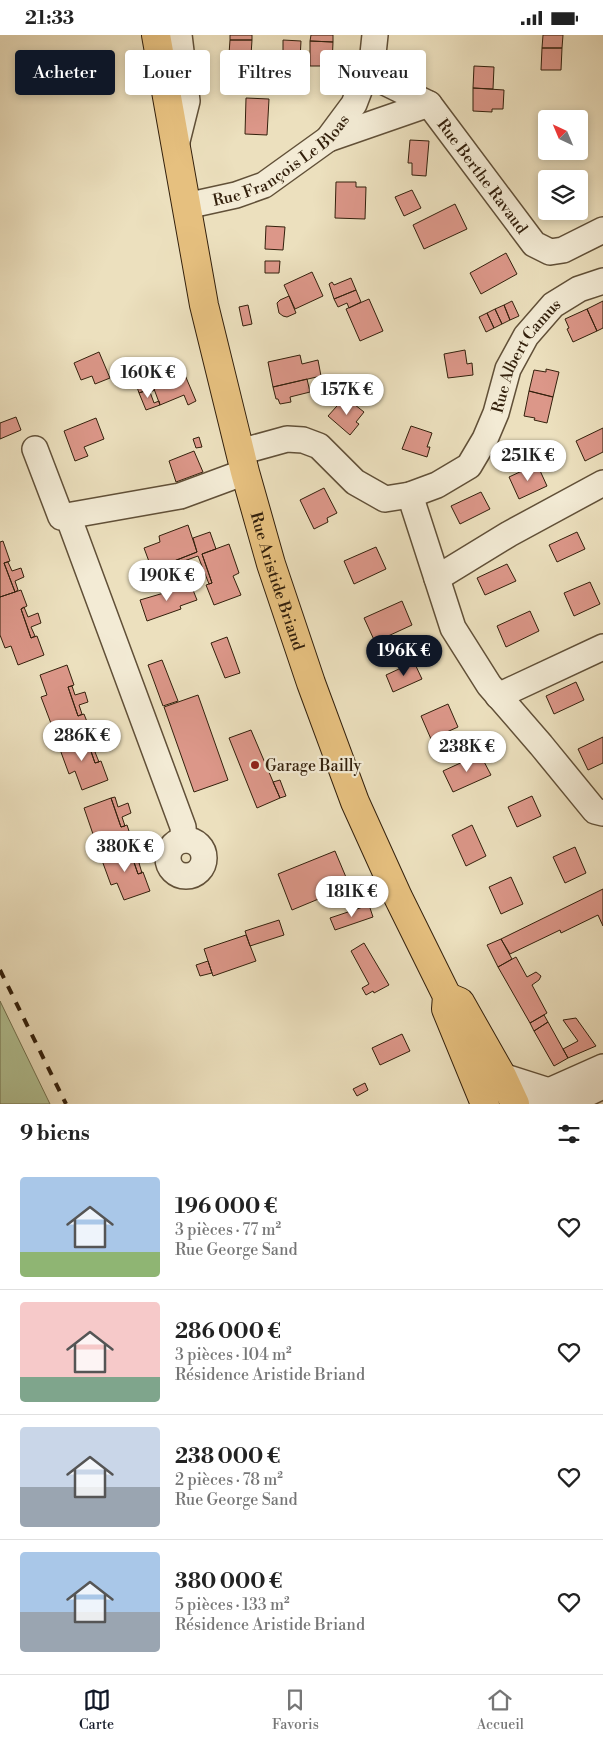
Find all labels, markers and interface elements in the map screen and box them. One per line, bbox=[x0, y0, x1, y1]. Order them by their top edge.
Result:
text: 21:33 bbox=[25, 6, 74, 30]
chip: Acheter bbox=[15, 50, 115, 95]
chip: Louer bbox=[125, 50, 210, 95]
chip: Filtres bbox=[220, 50, 310, 95]
chip: Nouveau bbox=[320, 50, 426, 95]
street label: Rue François Le Bloas bbox=[211, 110, 354, 211]
north arrow bbox=[538, 110, 588, 160]
map controls bbox=[538, 110, 588, 220]
street label: Rue Berthe Ravaud bbox=[432, 115, 532, 238]
button: layers bbox=[538, 170, 588, 220]
street label: Rue Albert Camus bbox=[488, 294, 564, 415]
pin: 160K € bbox=[107, 357, 189, 399]
text: 160K € bbox=[121, 363, 175, 383]
pin: 157K € bbox=[306, 373, 388, 416]
text: 157K € bbox=[321, 380, 373, 400]
pin: 251K € bbox=[487, 439, 569, 482]
text: 251K € bbox=[501, 446, 555, 466]
street label: Rue Aristide Briand bbox=[246, 510, 308, 653]
pin: 190K € bbox=[126, 559, 208, 602]
text: 190K € bbox=[139, 566, 195, 586]
pin: 196K € bbox=[363, 635, 445, 677]
text: 196K € bbox=[377, 641, 431, 661]
pin: 286K € bbox=[41, 719, 123, 762]
text: 286K € bbox=[54, 726, 110, 746]
pin: 238K € bbox=[426, 731, 508, 773]
text: 238K € bbox=[439, 737, 495, 757]
place label: Garage Bailly bbox=[265, 756, 361, 776]
marker: Garage Bailly bbox=[249, 759, 261, 771]
pin: 380K € bbox=[84, 831, 166, 873]
text: 380K € bbox=[96, 837, 154, 857]
pin: 181K € bbox=[311, 875, 393, 918]
text: 181K € bbox=[327, 882, 378, 902]
icon: filters bbox=[555, 1120, 583, 1148]
text: 9 biens bbox=[20, 1121, 90, 1147]
text: 196 000 € bbox=[175, 1194, 277, 1220]
icon: home bbox=[60, 1197, 120, 1257]
icon: heart bbox=[555, 1213, 583, 1241]
text: 3 pièces · 77 m² bbox=[175, 1220, 281, 1240]
text: Rue George Sand bbox=[175, 1240, 298, 1260]
text: 286 000 € bbox=[175, 1319, 281, 1345]
icon: home bbox=[60, 1322, 120, 1382]
icon: heart bbox=[555, 1338, 583, 1366]
text: 3 pièces · 104 m² bbox=[175, 1345, 292, 1365]
text: Résidence Aristide Briand bbox=[175, 1365, 365, 1385]
text: 238 000 € bbox=[175, 1444, 280, 1470]
icon: home bbox=[60, 1447, 120, 1507]
icon: heart bbox=[555, 1463, 583, 1491]
text: 2 pièces · 78 m² bbox=[175, 1470, 283, 1490]
text: Rue George Sand bbox=[175, 1490, 298, 1510]
text: 380 000 € bbox=[175, 1569, 282, 1595]
icon: home bbox=[60, 1572, 120, 1632]
icon: heart bbox=[555, 1588, 583, 1616]
text: 5 pièces · 133 m² bbox=[175, 1595, 290, 1615]
text: Résidence Aristide Briand bbox=[175, 1615, 365, 1635]
tab: Carte bbox=[79, 1686, 114, 1734]
tab: Favoris bbox=[272, 1686, 319, 1734]
tab: Accueil bbox=[477, 1686, 524, 1734]

